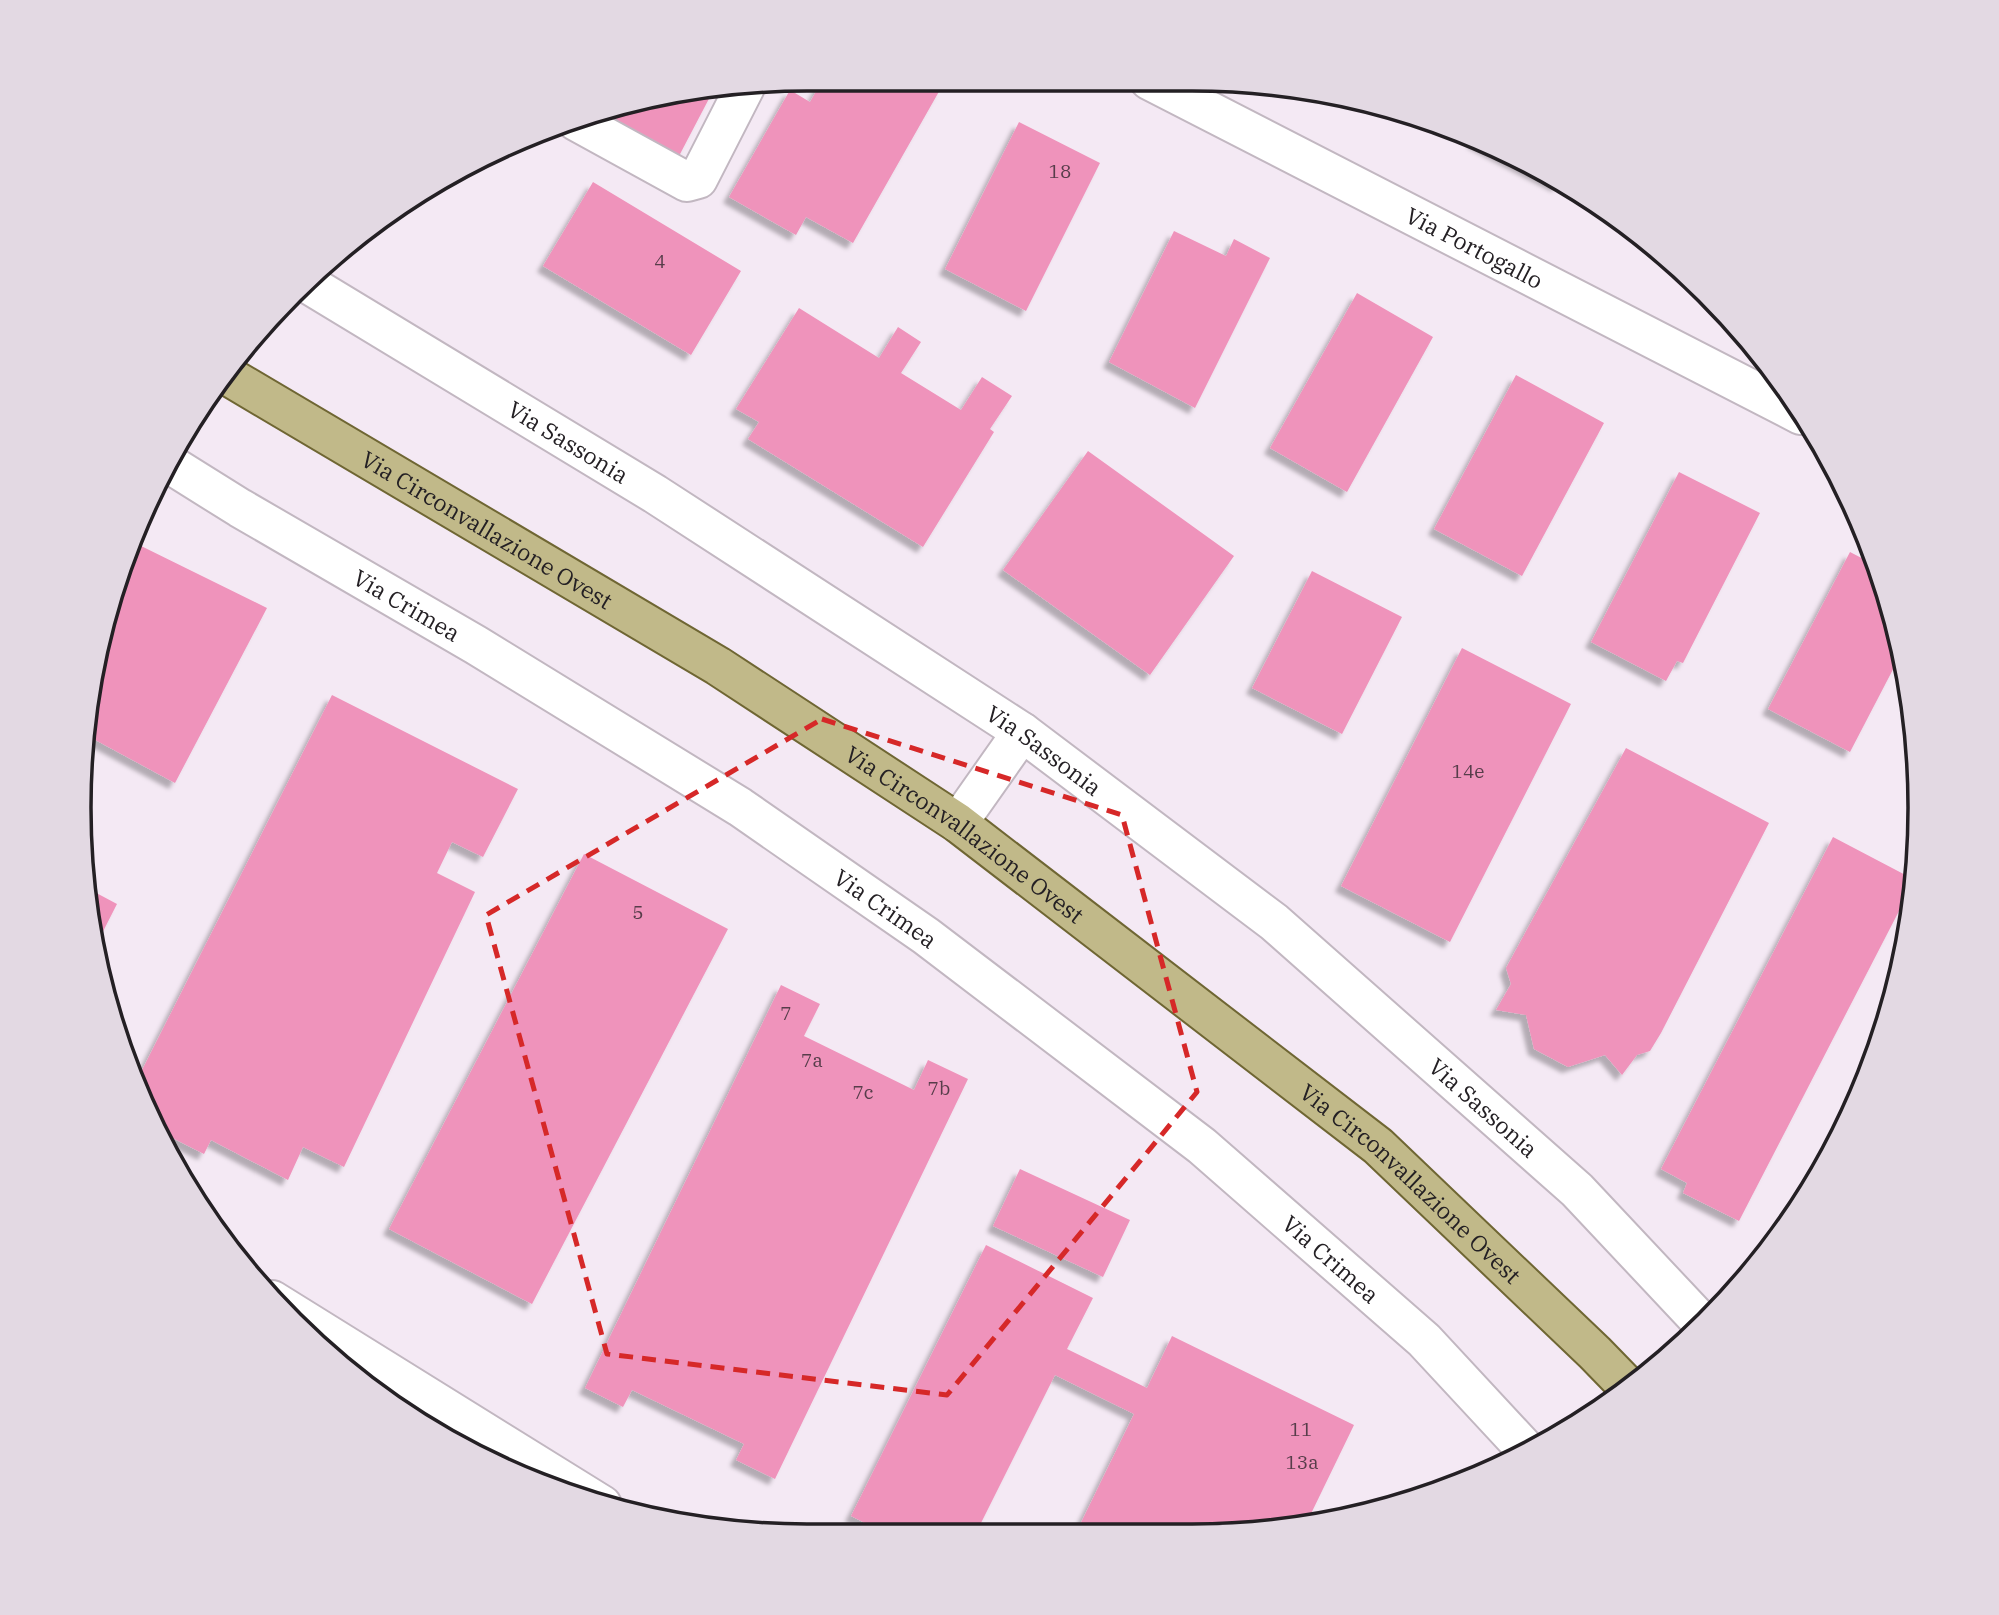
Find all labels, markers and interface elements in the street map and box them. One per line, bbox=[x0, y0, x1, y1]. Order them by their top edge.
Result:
house number: 18 bbox=[1049, 159, 1071, 183]
street label: Via Portogallo bbox=[1401, 200, 1548, 295]
house number: 4 bbox=[654, 249, 666, 273]
street label: Via Sassonia bbox=[503, 394, 634, 490]
street label: Via Circonvallazione Ovest bbox=[356, 443, 618, 615]
street label: Via Crimea bbox=[348, 562, 466, 648]
street label: Via Sassonia bbox=[981, 698, 1108, 802]
street label: Via Circonvallazione Ovest bbox=[840, 738, 1090, 930]
house number: 14e bbox=[1452, 759, 1484, 783]
street label: Via Crimea bbox=[828, 862, 944, 954]
house number: 5 bbox=[632, 900, 644, 924]
house number: 7 bbox=[780, 1001, 792, 1025]
house number: 7a bbox=[801, 1048, 823, 1072]
street label: Via Sassonia bbox=[1423, 1051, 1544, 1164]
house number: 7b bbox=[928, 1076, 950, 1100]
street label: Via Circonvallazione Ovest bbox=[1294, 1077, 1528, 1290]
house number: 7c bbox=[852, 1080, 874, 1104]
street label: Via Crimea bbox=[1276, 1208, 1386, 1309]
house number: 11 bbox=[1290, 1417, 1312, 1441]
house number: 13a bbox=[1285, 1450, 1319, 1474]

